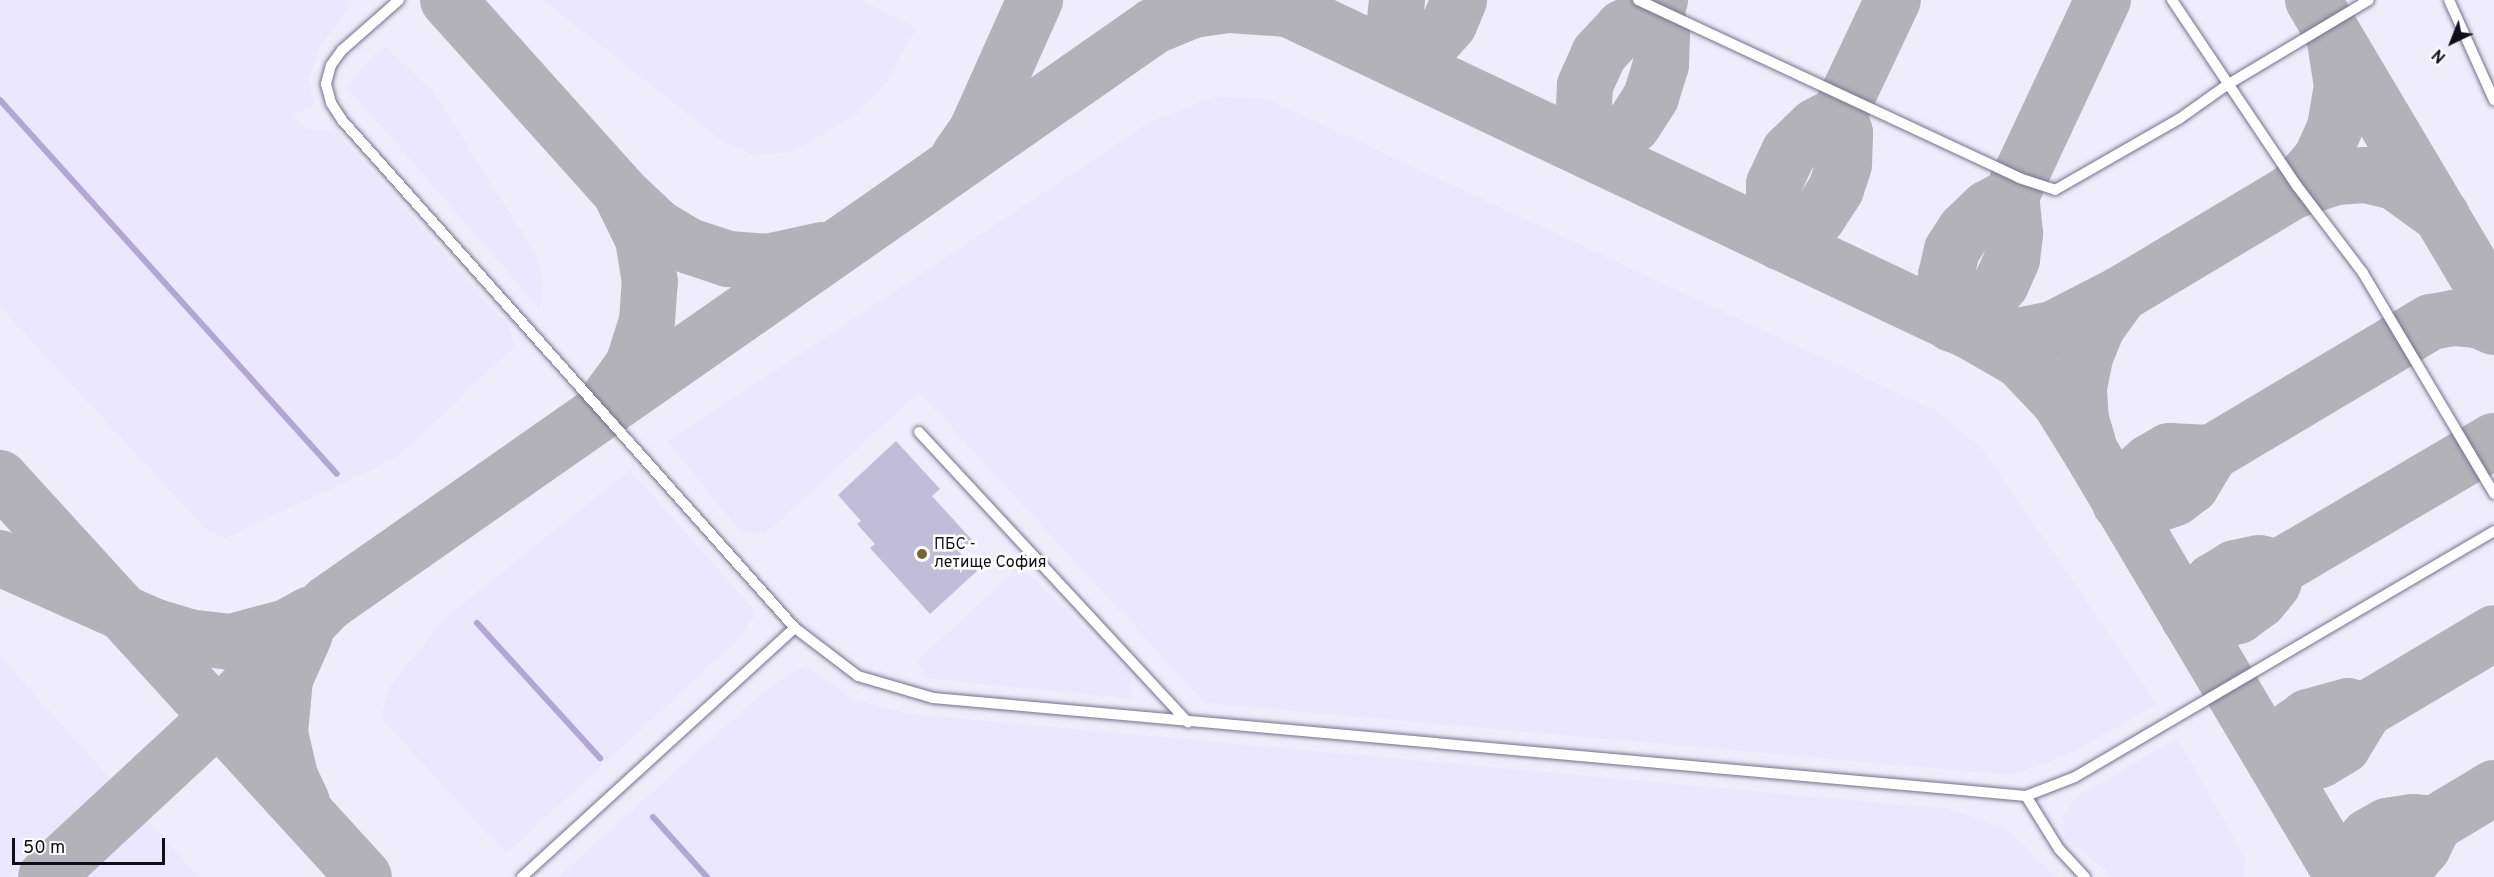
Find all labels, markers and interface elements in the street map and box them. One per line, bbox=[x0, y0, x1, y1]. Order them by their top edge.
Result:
north arrow bbox=[2422, 12, 2482, 72]
text: N bbox=[2429, 44, 2451, 66]
place label: ПБС - летище София bbox=[934, 535, 1046, 573]
marker: ПБС - летище София bbox=[915, 547, 929, 561]
scale bar bbox=[15, 826, 168, 864]
text: 50 m bbox=[23, 837, 65, 860]

